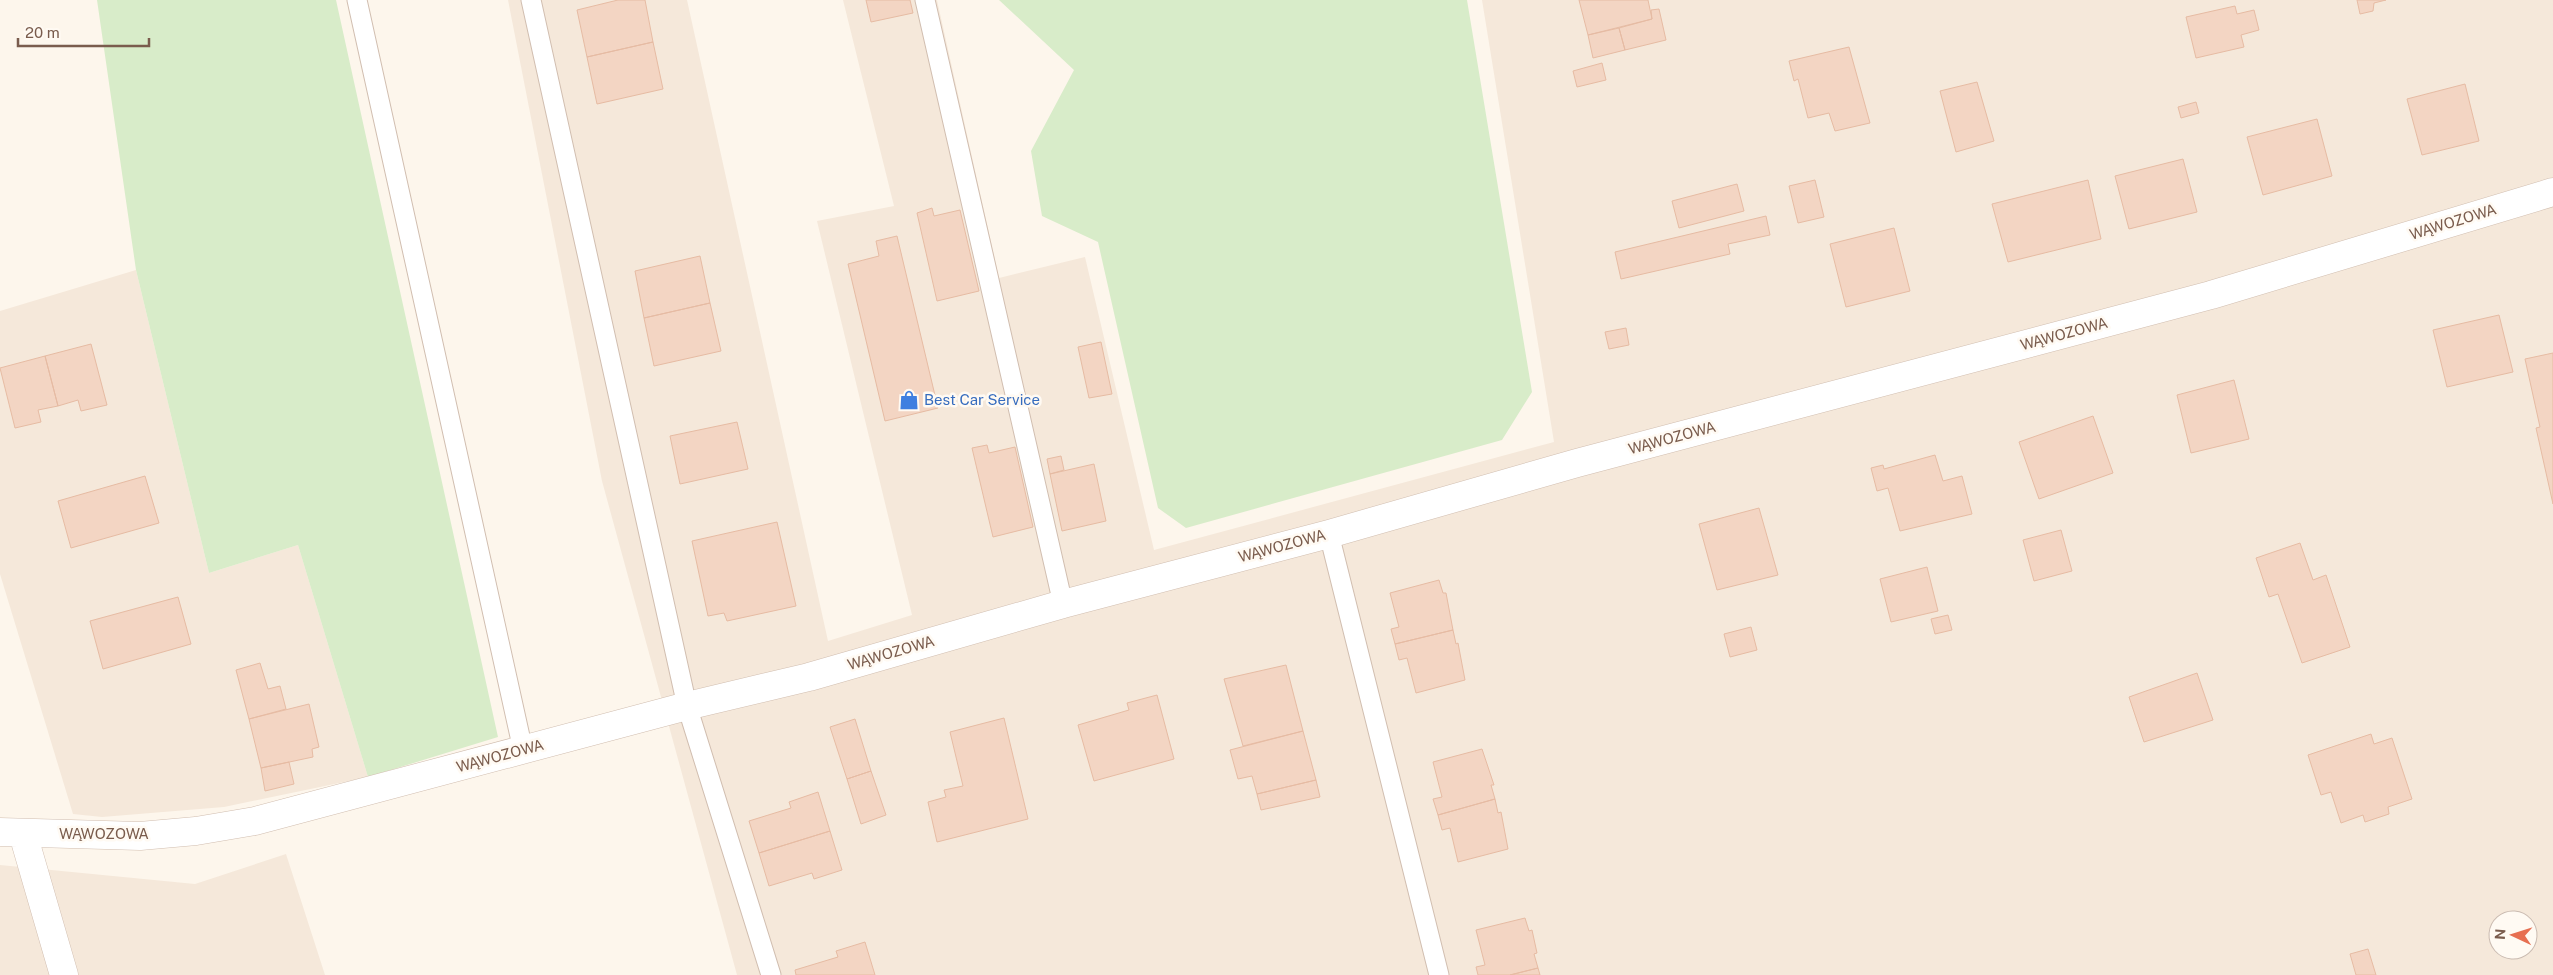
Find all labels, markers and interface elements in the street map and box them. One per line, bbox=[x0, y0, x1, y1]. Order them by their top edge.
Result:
scale bar bbox=[18, 15, 149, 47]
text: 20 m bbox=[25, 24, 60, 41]
street label: WĄWOZOWA bbox=[2407, 200, 2499, 243]
street label: WĄWOZOWA bbox=[2018, 314, 2110, 353]
shop icon: Best Car Service bbox=[898, 389, 920, 411]
place label: Best Car Service bbox=[924, 391, 1040, 408]
street label: WĄWOZOWA bbox=[1626, 418, 1718, 457]
street label: WĄWOZOWA bbox=[1236, 526, 1328, 565]
street label: WĄWOZOWA bbox=[845, 632, 937, 673]
street label: WĄWOZOWA bbox=[454, 736, 546, 775]
street label: WĄWOZOWA bbox=[59, 825, 149, 842]
north arrow bbox=[2488, 910, 2538, 960]
text: N bbox=[2492, 928, 2508, 940]

